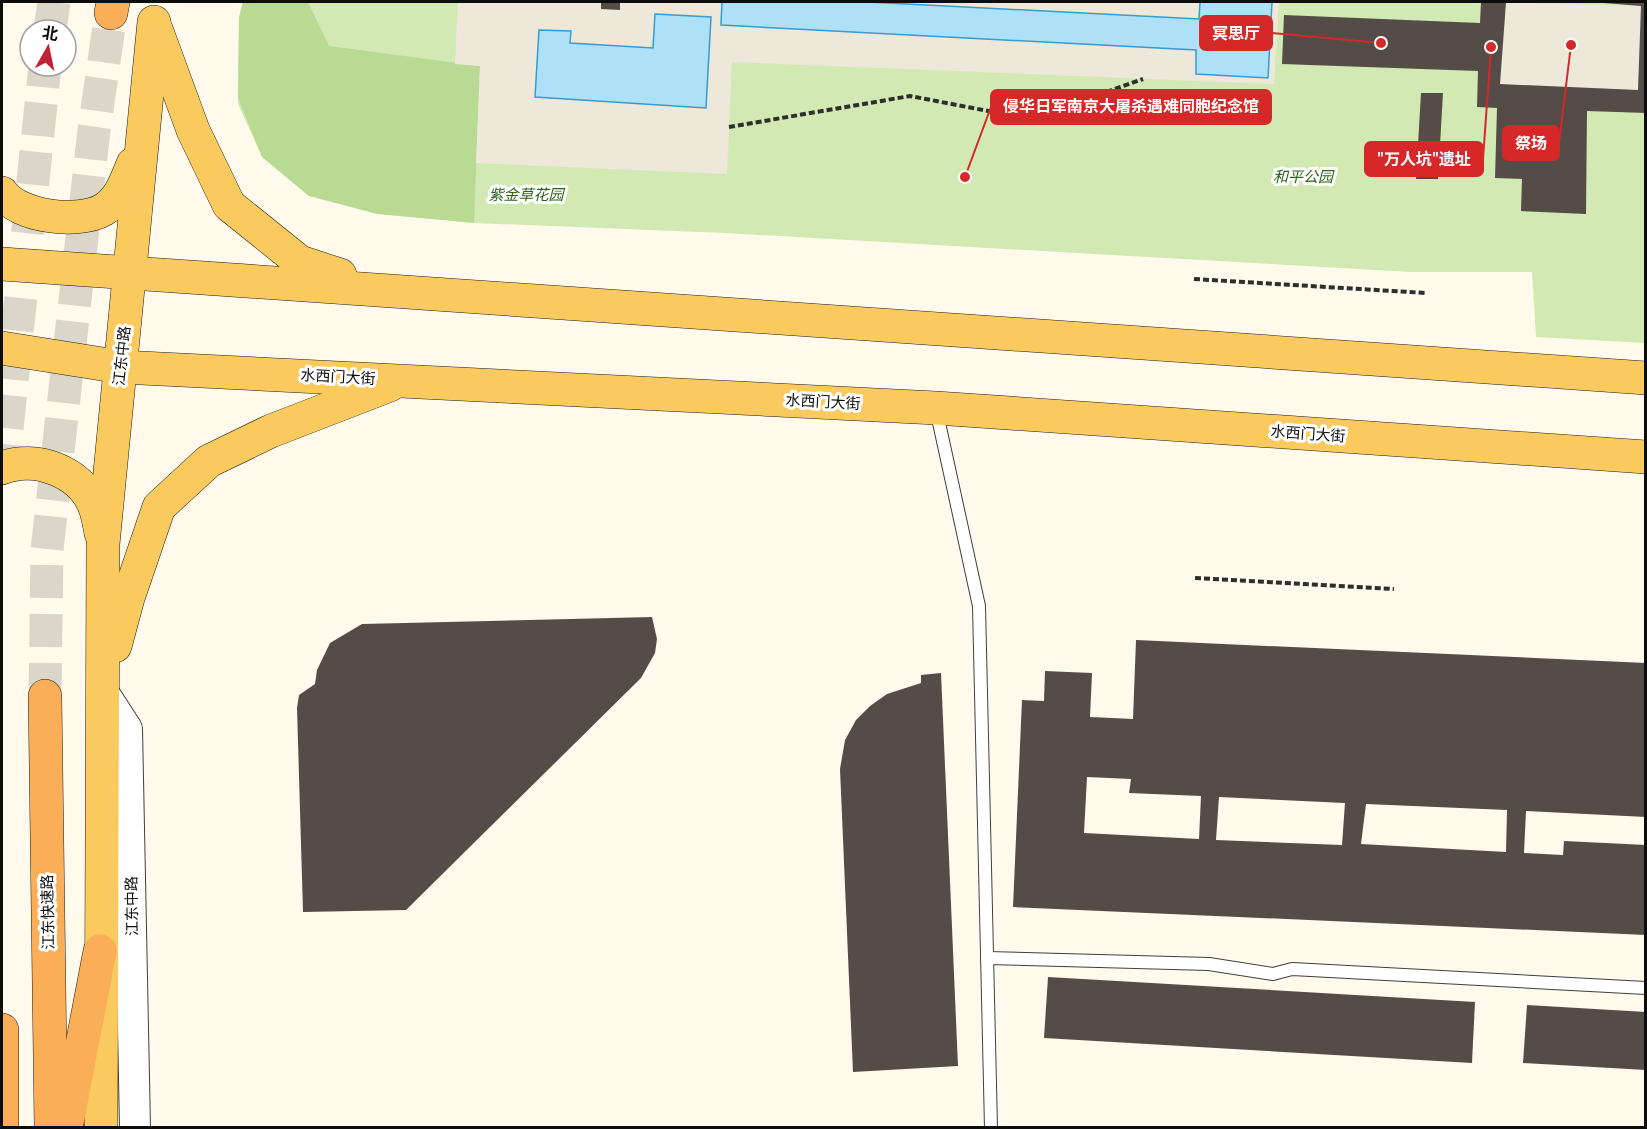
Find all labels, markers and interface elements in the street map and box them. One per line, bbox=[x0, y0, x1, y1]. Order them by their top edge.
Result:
callout: 冥思厅 bbox=[1200, 16, 1272, 50]
north arrow bbox=[18, 18, 78, 78]
text: 北 bbox=[41, 23, 60, 44]
text: 冥思厅 bbox=[1212, 24, 1260, 43]
callout: 侵华日军南京大屠杀遇难同胞纪念馆 bbox=[991, 90, 1271, 124]
text: 侵华日军南京大屠杀遇难同胞纪念馆 bbox=[1003, 97, 1259, 116]
callout: 祭场 bbox=[1503, 126, 1559, 160]
text: 祭场 bbox=[1515, 134, 1547, 153]
callout: "万人坑"遗址 bbox=[1365, 142, 1483, 176]
text: "万人坑"遗址 bbox=[1377, 150, 1471, 169]
park label: 和平公园 bbox=[1273, 168, 1335, 186]
park label: 紫金草花园 bbox=[488, 186, 565, 204]
street label: 江东中路 bbox=[110, 325, 134, 387]
street label: 水西门大街 bbox=[300, 366, 376, 388]
street label: 水西门大街 bbox=[785, 391, 861, 413]
street label: 水西门大街 bbox=[1270, 422, 1346, 446]
street label: 江东快速路 bbox=[38, 874, 58, 950]
street label: 江东中路 bbox=[122, 876, 142, 936]

